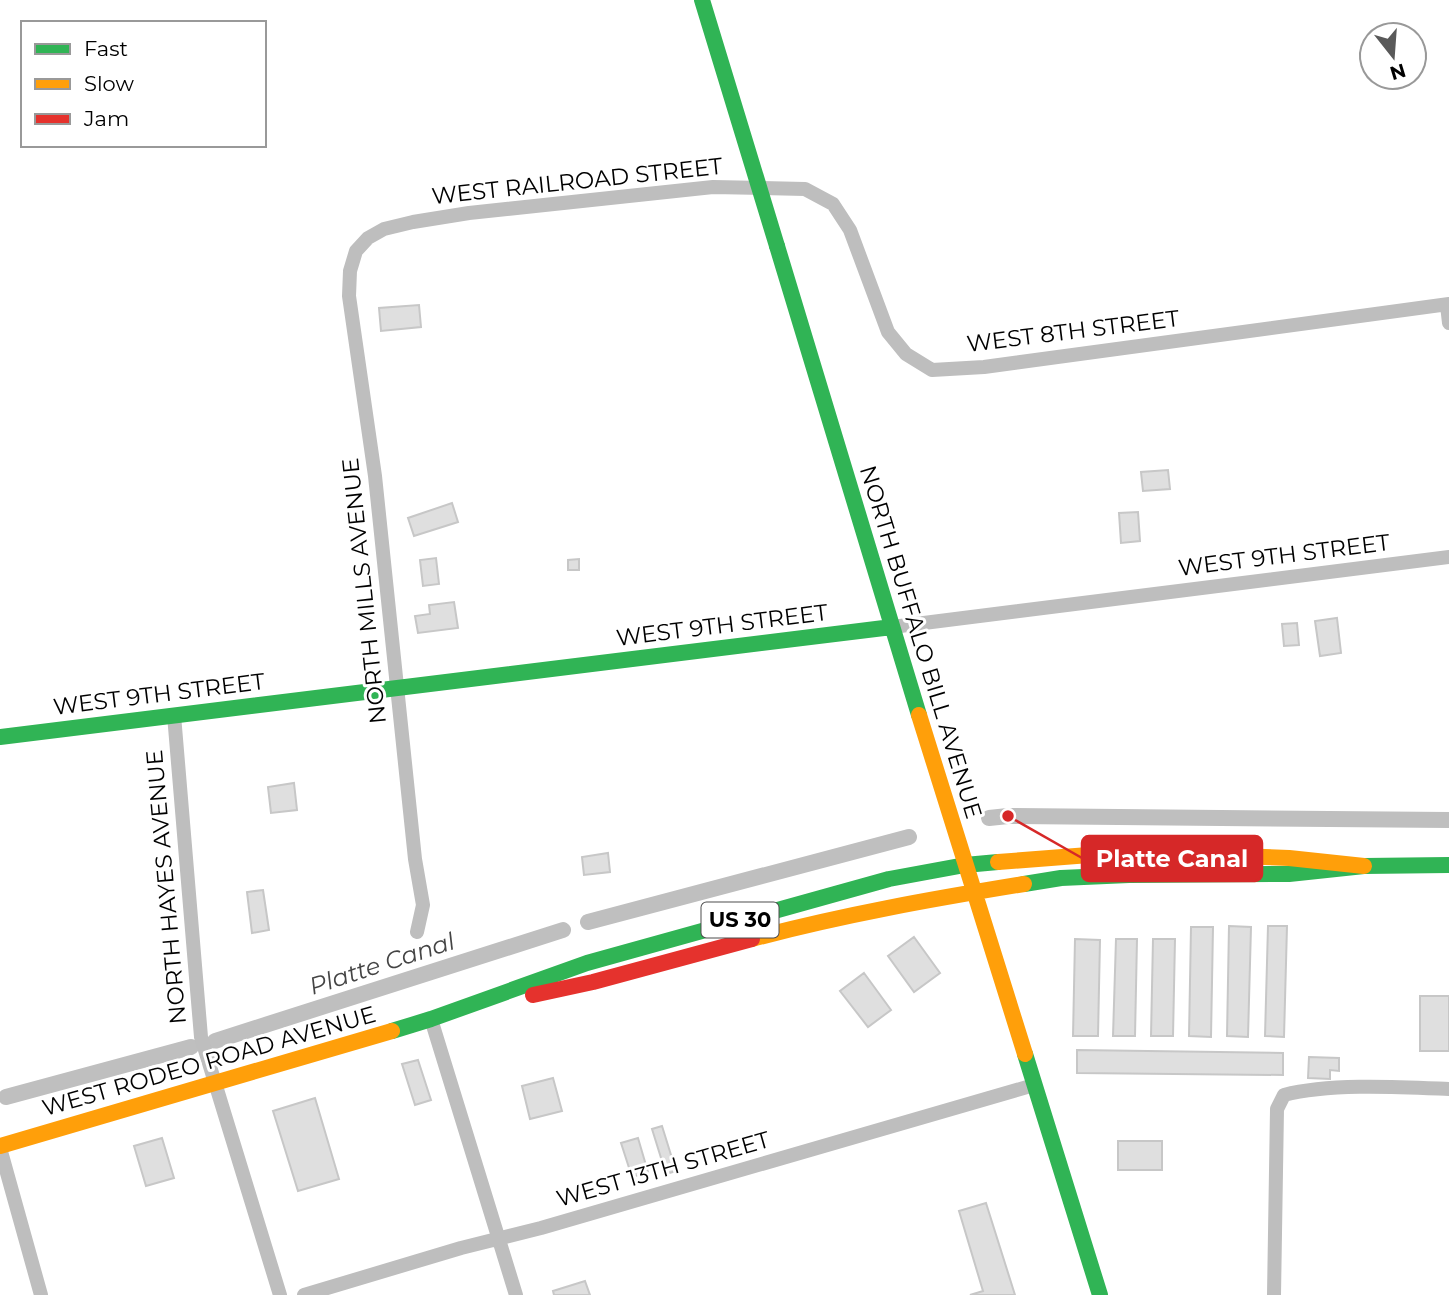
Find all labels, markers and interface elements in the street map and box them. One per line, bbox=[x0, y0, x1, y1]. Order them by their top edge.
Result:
legend bbox=[21, 21, 266, 147]
north arrow bbox=[1358, 21, 1428, 91]
text: Fast bbox=[84, 36, 128, 61]
text: N bbox=[1387, 59, 1409, 85]
text: Slow bbox=[84, 71, 134, 96]
text: Jam bbox=[83, 106, 129, 131]
street label: WEST RAILROAD STREET bbox=[430, 152, 725, 210]
street label: WEST 8TH STREET bbox=[965, 304, 1182, 358]
street label: NORTH MILLS AVENUE bbox=[336, 457, 392, 725]
street label: NORTH BUFFALO BILL AVENUE bbox=[854, 462, 988, 822]
street label: WEST 9TH STREET bbox=[1177, 528, 1392, 582]
street label: WEST 9TH STREET bbox=[615, 598, 830, 652]
street label: WEST 9TH STREET bbox=[52, 667, 267, 721]
street label: NORTH HAYES AVENUE bbox=[140, 749, 192, 1025]
callout: Platte Canal bbox=[1082, 836, 1262, 881]
text: Platte Canal bbox=[1096, 844, 1248, 873]
road number: US 30 bbox=[702, 902, 778, 937]
water label: Platte Canal bbox=[305, 926, 459, 1001]
street label: WEST RODEO ROAD AVENUE bbox=[39, 1000, 379, 1122]
street label: WEST 13TH STREET bbox=[553, 1125, 774, 1213]

